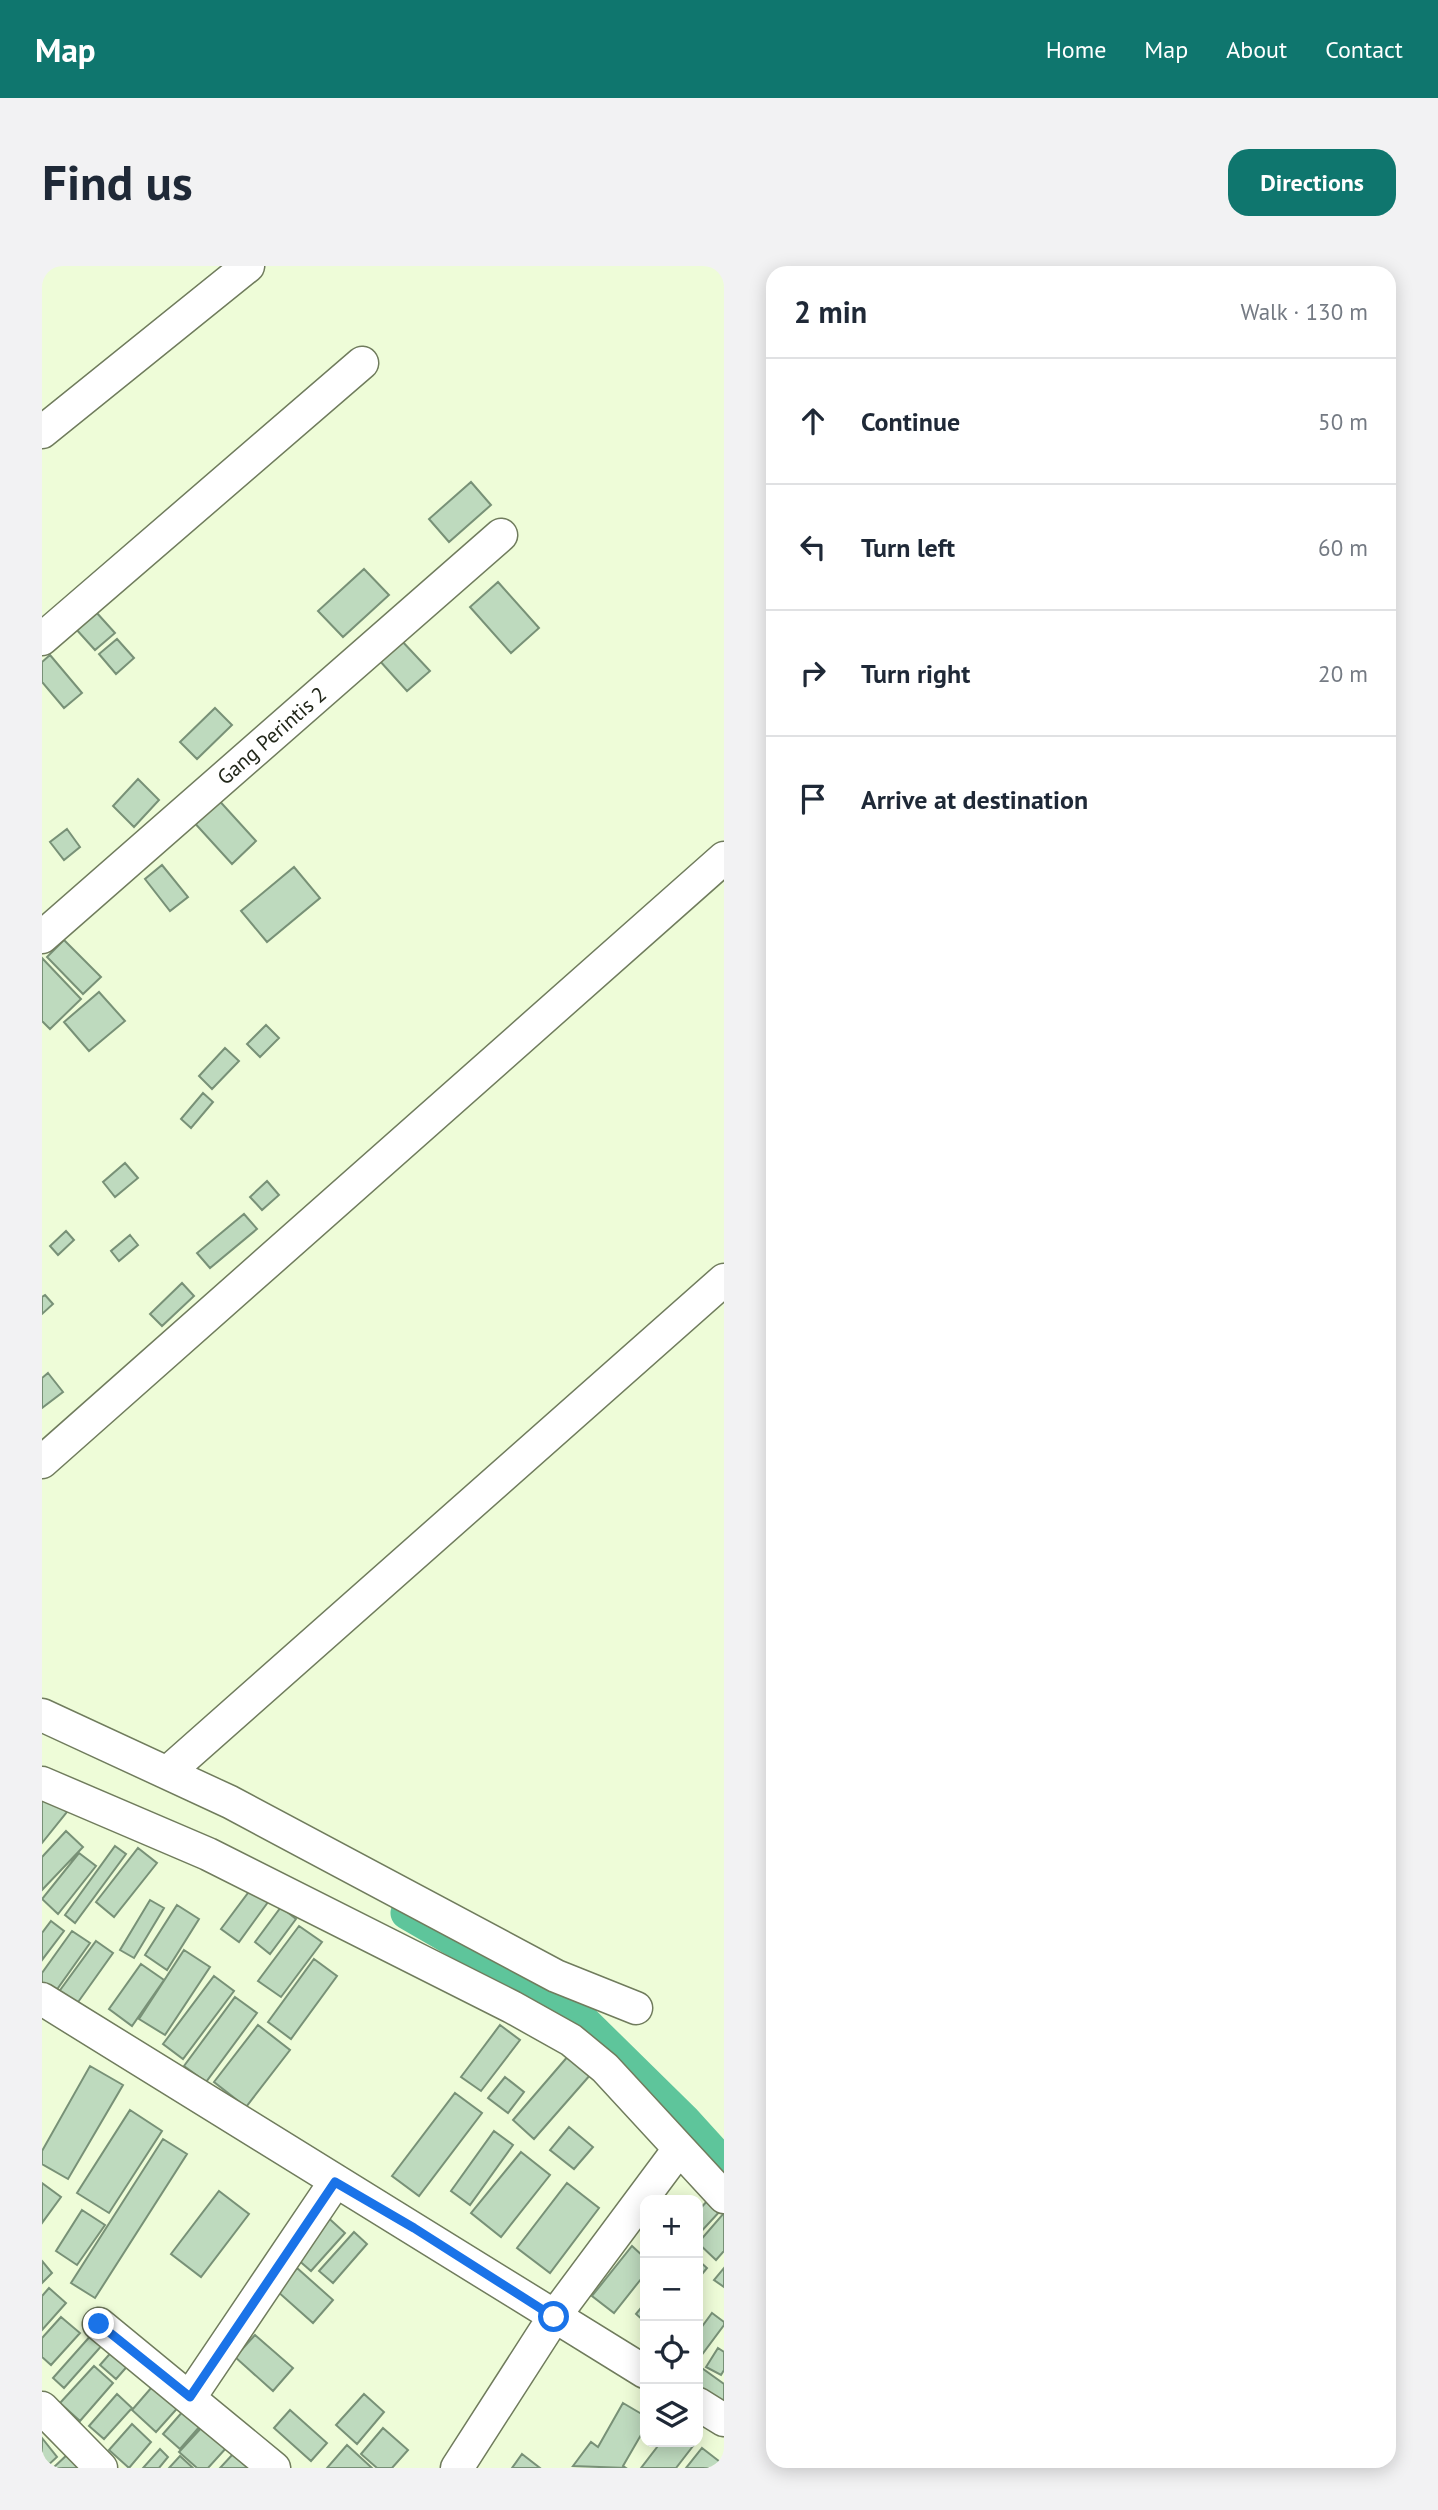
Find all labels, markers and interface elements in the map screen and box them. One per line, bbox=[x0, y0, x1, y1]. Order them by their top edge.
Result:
text: Map bbox=[35, 28, 96, 71]
text: Home bbox=[1046, 34, 1106, 65]
text: Map bbox=[1144, 34, 1188, 65]
text: About bbox=[1226, 34, 1287, 65]
text: Contact bbox=[1325, 34, 1403, 65]
button: Directions bbox=[1228, 149, 1396, 216]
text: Find us bbox=[42, 150, 193, 214]
text: 2 min bbox=[794, 292, 867, 331]
text: Walk · 130 m bbox=[1241, 297, 1368, 326]
icon: ahead bbox=[794, 402, 832, 440]
text: Continue bbox=[861, 405, 960, 438]
text: 50 m bbox=[1318, 407, 1368, 436]
icon: left bbox=[794, 528, 832, 566]
text: Turn left bbox=[861, 531, 955, 564]
text: 60 m bbox=[1318, 533, 1368, 562]
icon: right bbox=[794, 654, 832, 692]
text: Turn right bbox=[861, 657, 970, 690]
text: 20 m bbox=[1318, 659, 1368, 688]
street label: Gang Perintis 2 bbox=[211, 681, 332, 790]
icon: arrive bbox=[794, 780, 832, 818]
text: Arrive at destination bbox=[861, 783, 1088, 816]
map controls bbox=[640, 2195, 703, 2447]
button: + bbox=[640, 2195, 703, 2258]
button: − bbox=[640, 2258, 703, 2321]
route start bbox=[538, 2301, 569, 2332]
route end bbox=[83, 2308, 114, 2339]
button: locate bbox=[640, 2321, 703, 2384]
button: layers bbox=[640, 2384, 703, 2447]

